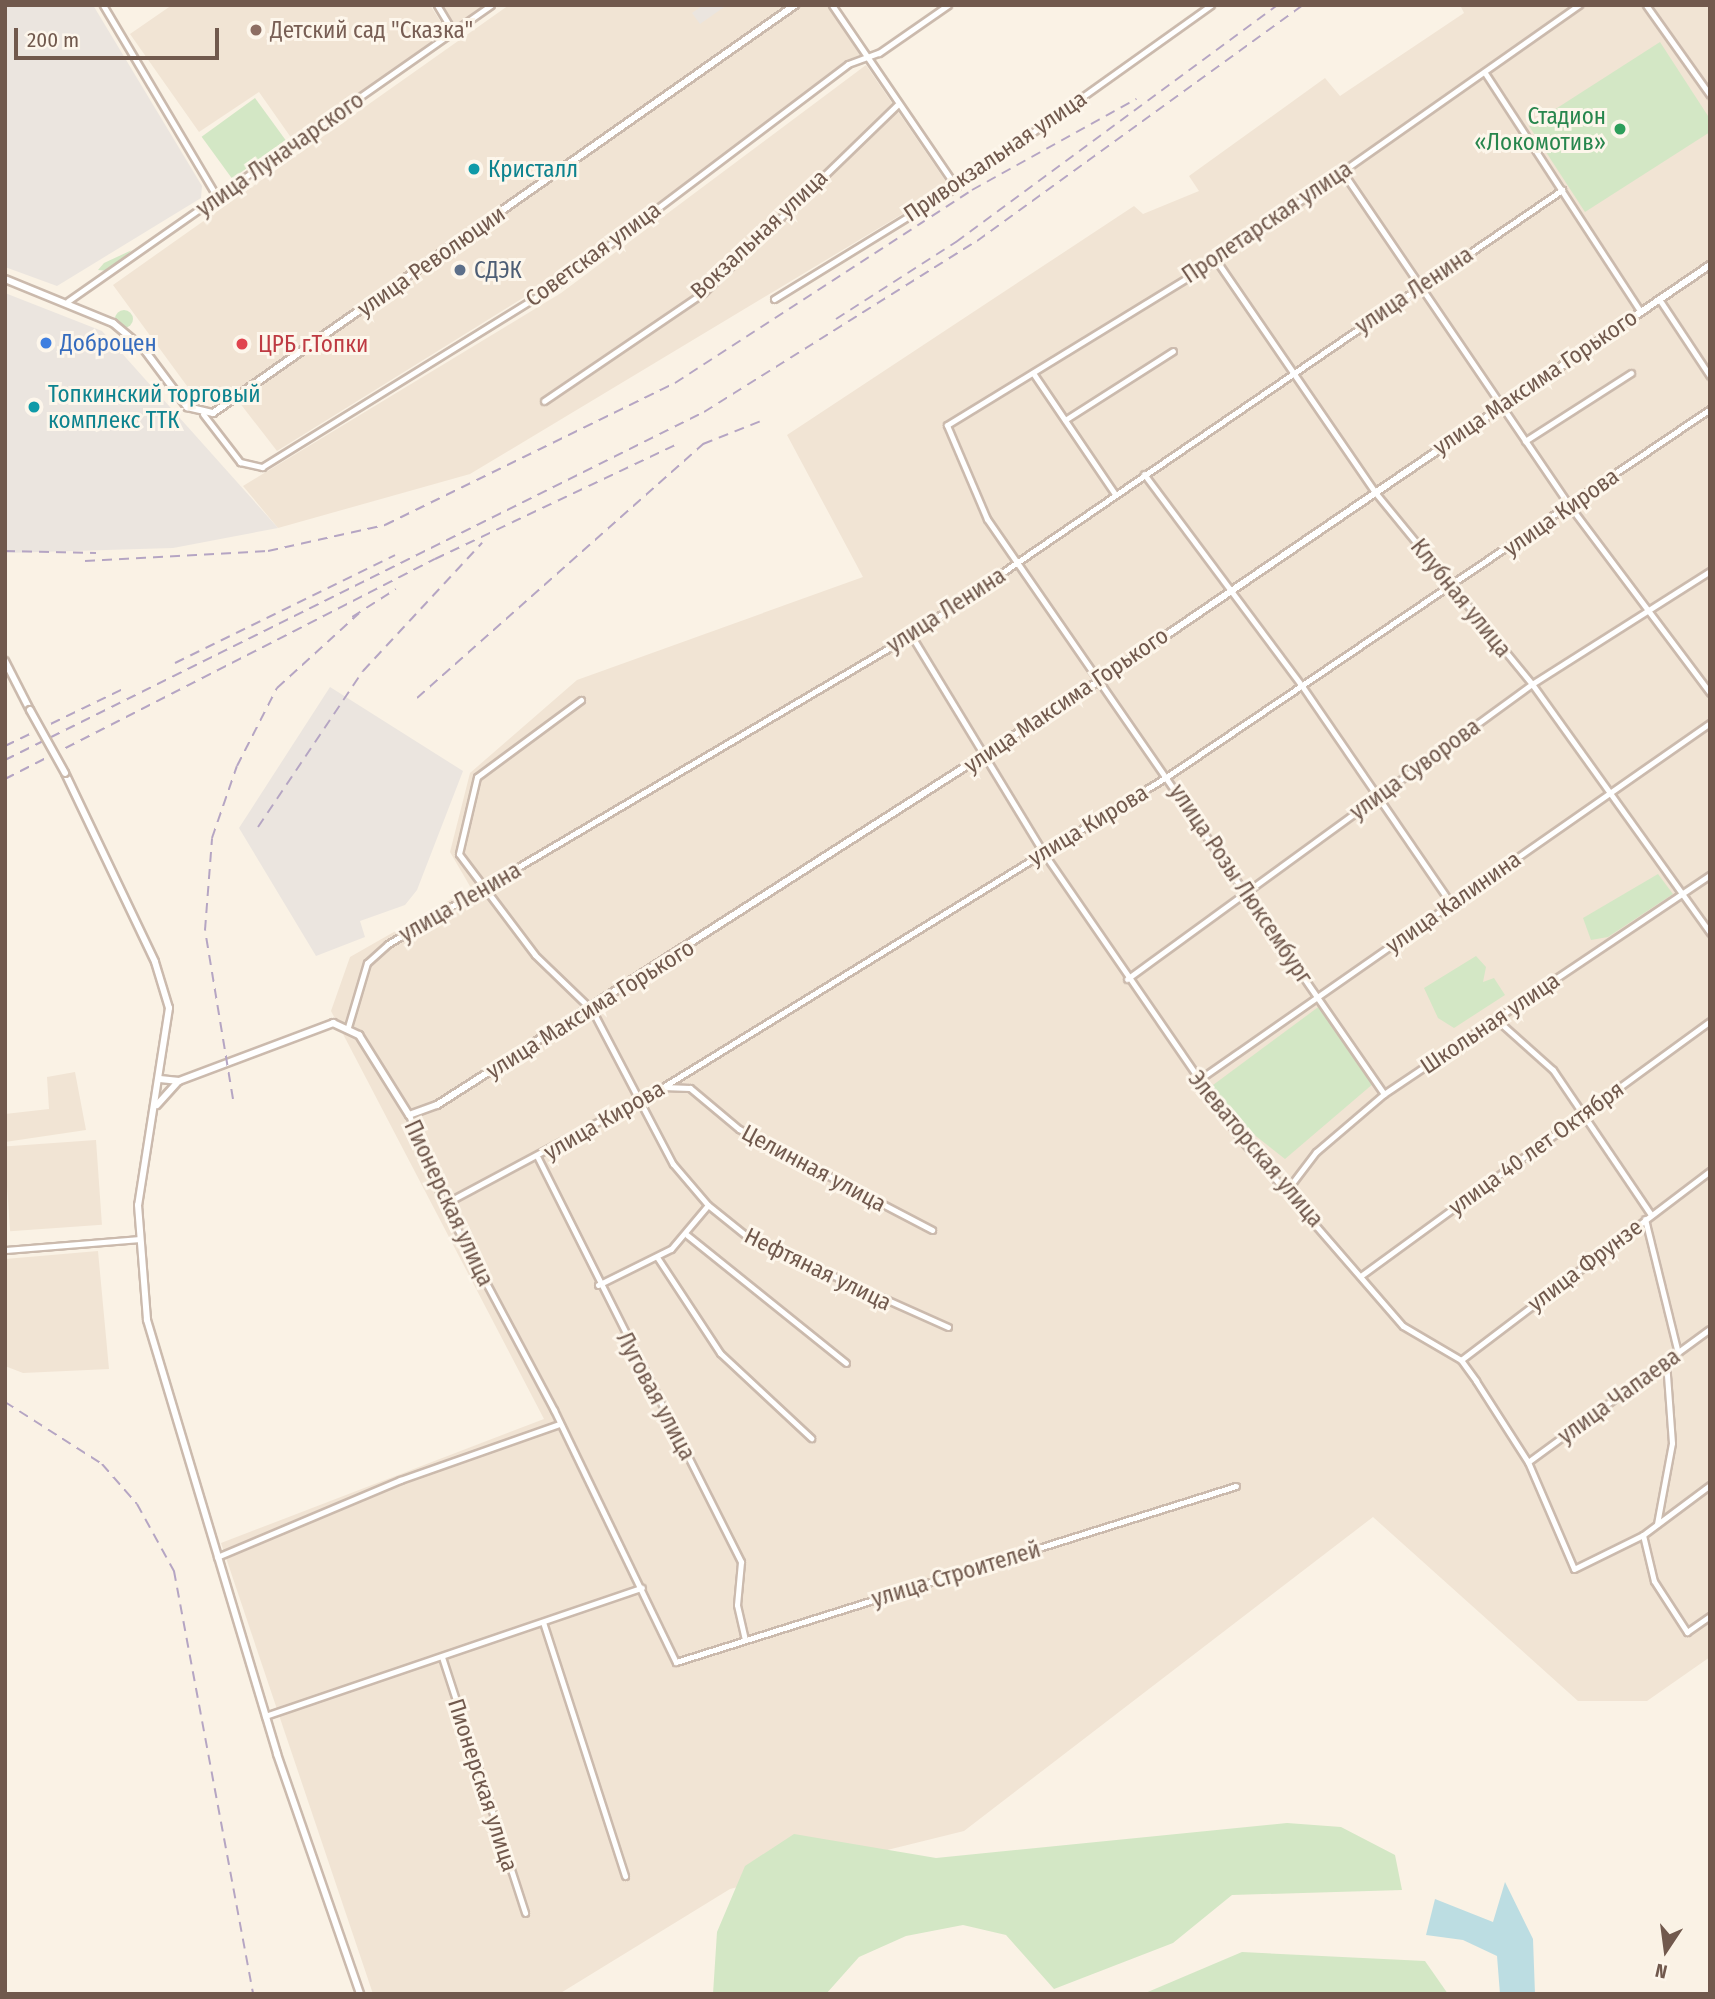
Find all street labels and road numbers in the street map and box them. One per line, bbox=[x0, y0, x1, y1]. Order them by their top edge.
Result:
street label: Привокзальная улица bbox=[898, 85, 1092, 227]
street label: улица Луначарского bbox=[191, 86, 369, 222]
street label: Пролетарская улица bbox=[1177, 155, 1357, 289]
street label: Вокзальная улица bbox=[685, 164, 833, 304]
street label: Советская улица bbox=[520, 196, 666, 312]
street label: улица Революции bbox=[352, 200, 510, 322]
street label: улица Ленина bbox=[1350, 241, 1478, 339]
street label: улица Максима Горького bbox=[1428, 303, 1642, 461]
street label: улица Кирова bbox=[1498, 462, 1624, 562]
street label: Клубная улица bbox=[1405, 533, 1517, 663]
street label: улица Ленина bbox=[881, 561, 1011, 659]
street label: улица Максима Горького bbox=[959, 621, 1173, 779]
street label: улица Суворова bbox=[1344, 712, 1486, 826]
street label: улица Кирова bbox=[1023, 779, 1153, 871]
street label: улица Розы Люксембург bbox=[1164, 779, 1318, 989]
street label: улица Калинина bbox=[1380, 845, 1526, 959]
street label: улица Ленина bbox=[394, 856, 526, 948]
street label: улица Максима Горького bbox=[481, 934, 699, 1084]
street label: Школьная улица bbox=[1415, 966, 1565, 1080]
street label: Элеваторская улица bbox=[1183, 1065, 1329, 1233]
street label: улица Кирова bbox=[539, 1074, 669, 1166]
street label: улица 40 лет Октября bbox=[1443, 1075, 1629, 1221]
street label: Пионерская улица bbox=[398, 1116, 500, 1290]
street label: Целинная улица bbox=[737, 1118, 891, 1218]
street label: улица Фрунзе bbox=[1522, 1213, 1648, 1317]
street label: Нефтяная улица bbox=[740, 1222, 896, 1316]
street label: Луговая улица bbox=[611, 1327, 701, 1465]
street label: улица Чапаева bbox=[1553, 1342, 1685, 1450]
street label: улица Строителей bbox=[868, 1535, 1044, 1613]
street label: Пионерская улица bbox=[442, 1695, 524, 1875]

